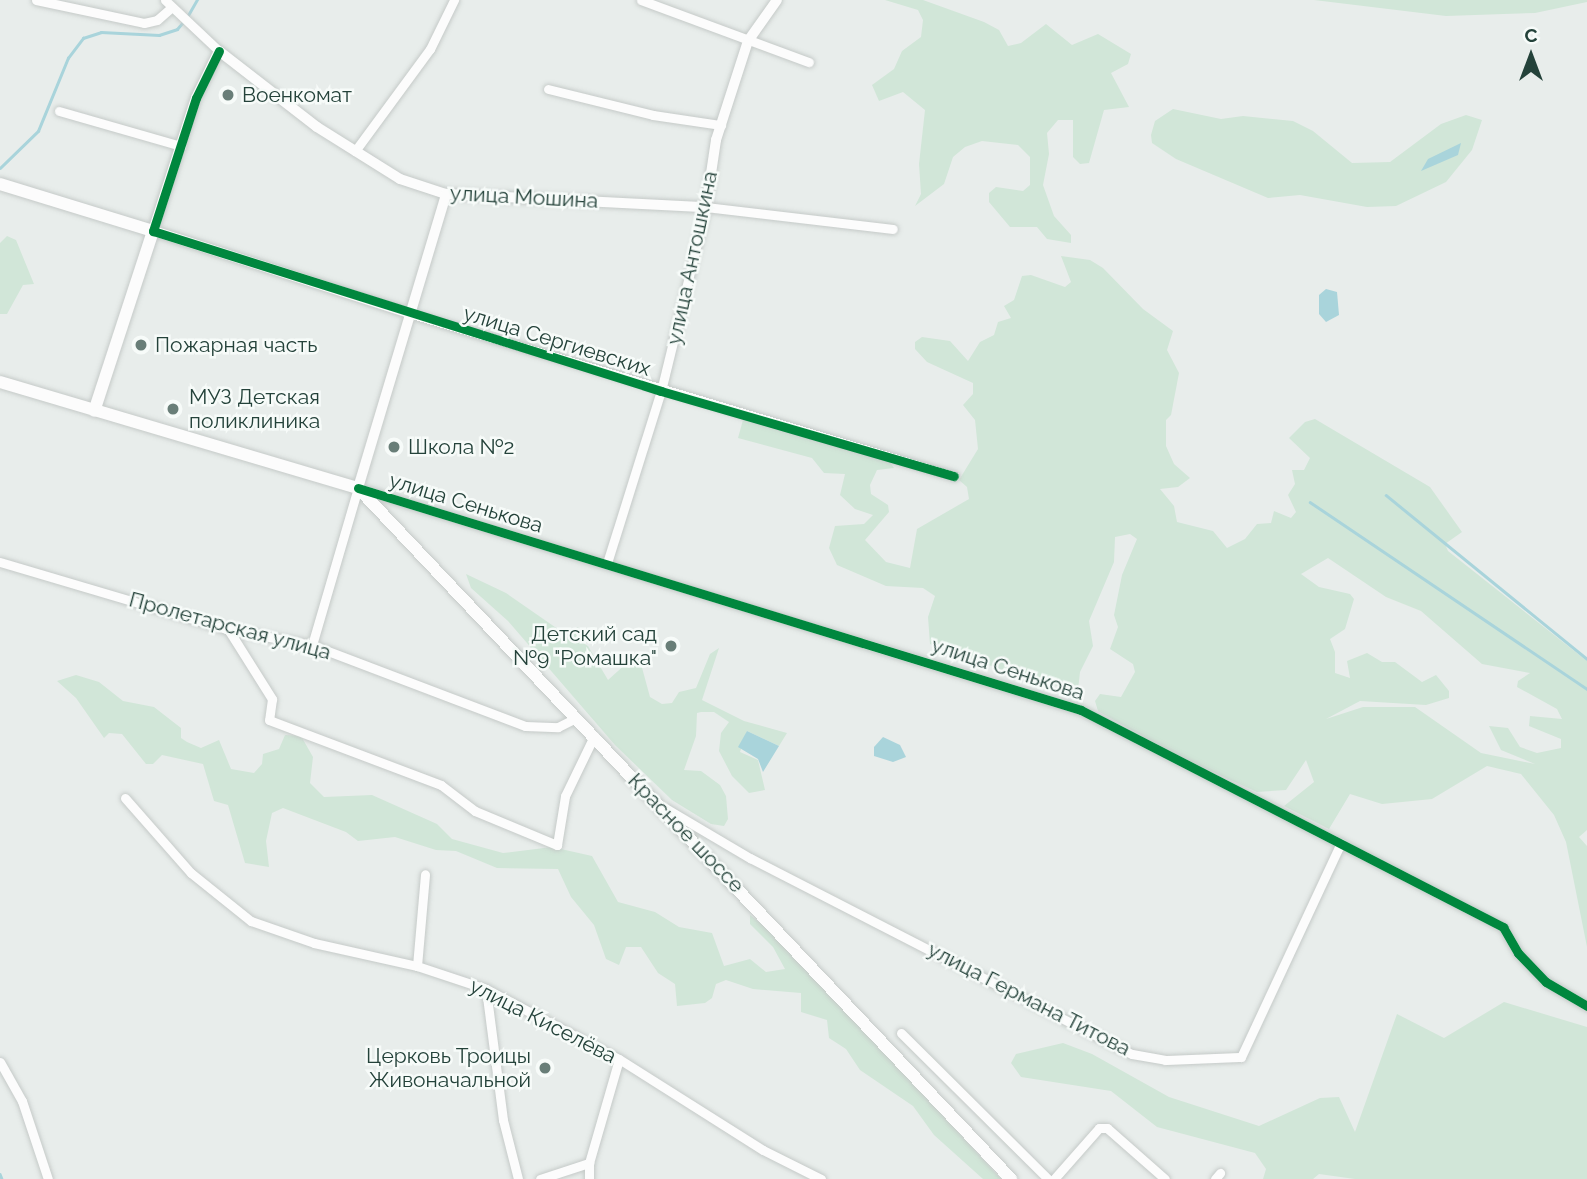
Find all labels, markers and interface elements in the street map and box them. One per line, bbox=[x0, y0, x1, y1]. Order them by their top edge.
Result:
north arrow bbox=[1496, 21, 1566, 91]
text: С bbox=[1524, 24, 1538, 46]
place label: Военкомат bbox=[242, 82, 352, 108]
marker: Военкомат bbox=[220, 87, 236, 103]
street label: улица Антошкина bbox=[661, 169, 723, 347]
street label: улица Мошина bbox=[449, 181, 599, 213]
street label: улица Сергиевских bbox=[460, 301, 654, 381]
place label: Пожарная часть bbox=[155, 332, 317, 358]
marker: Пожарная часть bbox=[133, 337, 149, 353]
place label: МУЗ Детская поликлиника bbox=[189, 384, 320, 434]
marker: МУЗ Детская поликлиника bbox=[163, 399, 183, 419]
place label: Школа №2 bbox=[408, 434, 514, 460]
marker: Школа №2 bbox=[386, 439, 402, 455]
street label: улица Сенькова bbox=[386, 468, 546, 538]
street label: Пролетарская улица bbox=[126, 587, 334, 665]
place label: Детский сад №9 "Ромашка" bbox=[513, 621, 657, 671]
street label: улица Сенькова bbox=[928, 632, 1088, 706]
marker: Детский сад №9 "Ромашка" bbox=[663, 638, 679, 654]
street label: Красное шоссе bbox=[623, 768, 749, 898]
street label: улица Германа Титова bbox=[923, 937, 1135, 1061]
street label: улица Киселёва bbox=[465, 973, 621, 1069]
place label: Церковь Троицы Живоначальной bbox=[365, 1043, 531, 1093]
marker: Церковь Троицы Живоначальной bbox=[537, 1060, 553, 1076]

